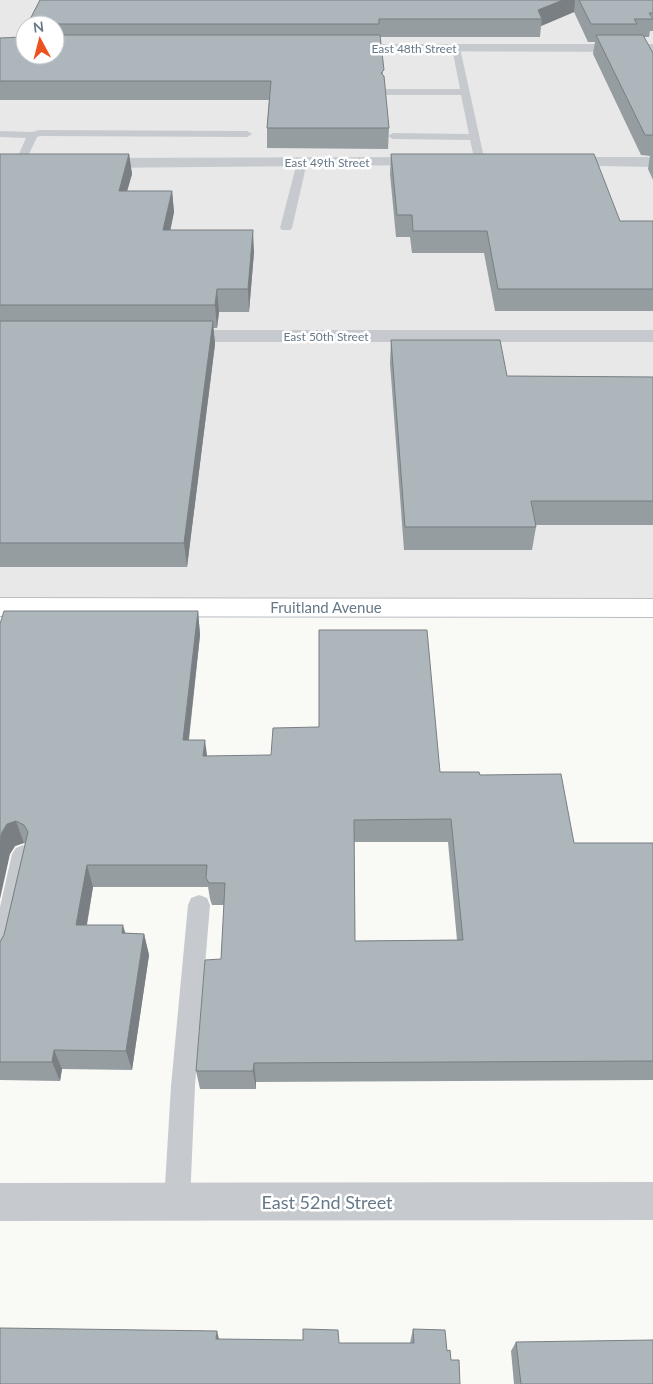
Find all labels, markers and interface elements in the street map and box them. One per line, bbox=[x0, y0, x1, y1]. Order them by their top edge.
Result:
north arrow bbox=[15, 15, 65, 65]
text: N bbox=[32, 18, 45, 36]
street label: East 48th Street bbox=[372, 41, 457, 56]
street label: East 49th Street bbox=[285, 155, 370, 170]
street label: East 50th Street bbox=[284, 329, 369, 344]
street label: Fruitland Avenue bbox=[270, 598, 382, 616]
street label: East 52nd Street bbox=[261, 1191, 393, 1213]

